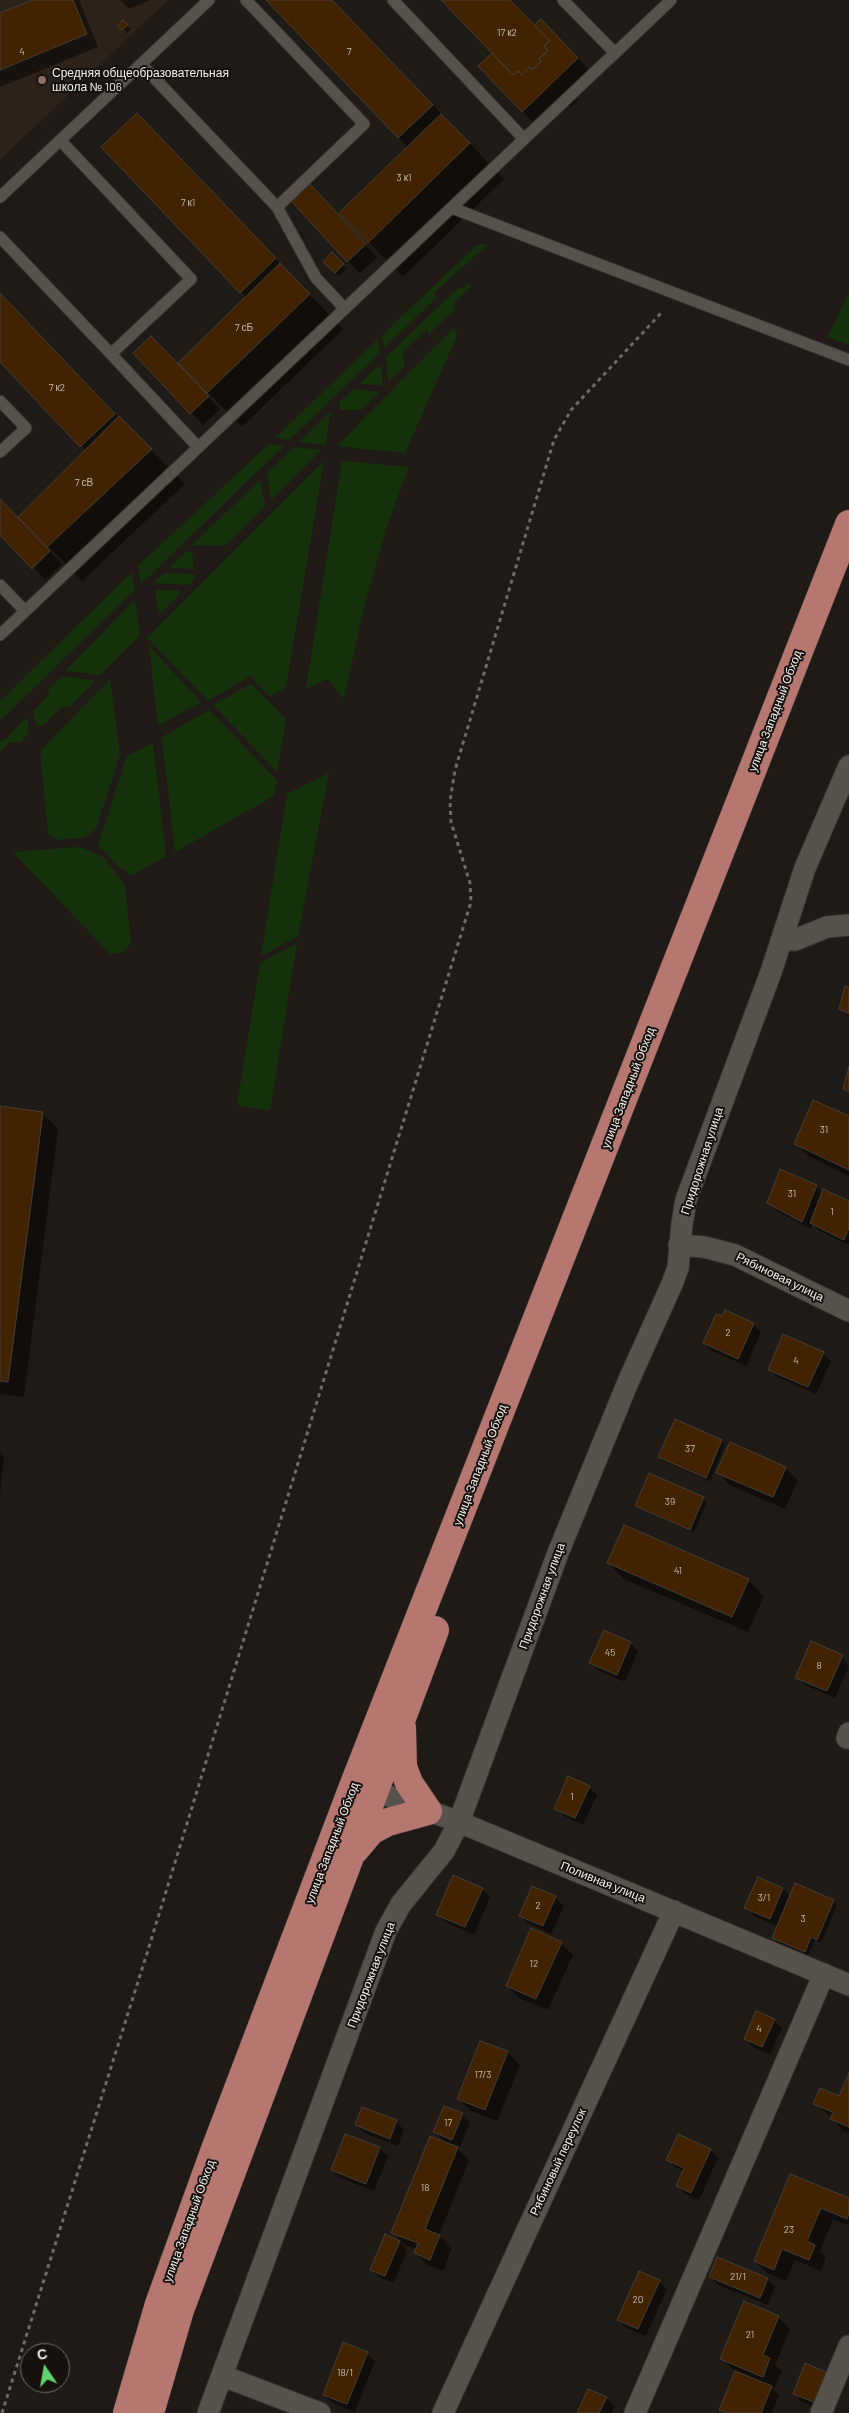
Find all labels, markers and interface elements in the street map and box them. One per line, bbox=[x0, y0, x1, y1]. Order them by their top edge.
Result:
house number: 17 к2 bbox=[497, 27, 517, 39]
house number: 4 bbox=[19, 46, 25, 58]
house number: 7 bbox=[347, 46, 351, 58]
place label: Средняя общеобразовательная школа № 106 bbox=[52, 66, 229, 94]
marker: Средняя общеобразовательная школа № 106 bbox=[36, 74, 48, 86]
house number: 3 к1 bbox=[396, 172, 412, 184]
house number: 7 к1 bbox=[181, 197, 195, 209]
house number: 7 сБ bbox=[235, 322, 253, 334]
house number: 7 к2 bbox=[49, 382, 65, 394]
house number: 7 сВ bbox=[75, 477, 93, 489]
street label: улица Западный Обход bbox=[745, 648, 805, 774]
street label: улица Западный Обход bbox=[598, 1025, 658, 1151]
street label: Придорожная улица bbox=[678, 1105, 726, 1217]
house number: 31 bbox=[820, 1124, 828, 1136]
house number: 31 bbox=[788, 1188, 796, 1200]
house number: 1 bbox=[830, 1206, 834, 1218]
street label: Рябиновая улица bbox=[734, 1250, 826, 1304]
house number: 2 bbox=[725, 1327, 731, 1339]
house number: 4 bbox=[793, 1355, 799, 1367]
street label: улица Западный Обход bbox=[450, 1402, 510, 1528]
house number: 37 bbox=[685, 1443, 695, 1455]
house number: 39 bbox=[665, 1496, 675, 1508]
street label: Придорожная улица bbox=[516, 1541, 568, 1651]
house number: 41 bbox=[674, 1565, 682, 1577]
house number: 45 bbox=[605, 1647, 615, 1659]
house number: 8 bbox=[816, 1660, 822, 1672]
street label: улица Западный Обход bbox=[302, 1780, 362, 1906]
house number: 1 bbox=[570, 1791, 574, 1803]
street label: Поливная улица bbox=[558, 1858, 648, 1906]
house number: 3/1 bbox=[758, 1892, 770, 1904]
house number: 2 bbox=[535, 1900, 541, 1912]
house number: 3 bbox=[800, 1913, 806, 1925]
street label: Придорожная улица bbox=[344, 1920, 398, 2030]
house number: 12 bbox=[530, 1958, 538, 1970]
house number: 4 bbox=[756, 2023, 762, 2035]
house number: 17/3 bbox=[475, 2069, 491, 2081]
street label: Рябиновый переулок bbox=[527, 2106, 589, 2218]
house number: 17 bbox=[444, 2117, 452, 2129]
street label: улица Западный Обход bbox=[160, 2158, 218, 2284]
house number: 18 bbox=[421, 2182, 429, 2194]
house number: 23 bbox=[784, 2224, 794, 2236]
house number: 21/1 bbox=[730, 2271, 746, 2283]
house number: 20 bbox=[632, 2294, 644, 2306]
house number: 21 bbox=[746, 2329, 754, 2341]
north arrow bbox=[20, 2343, 70, 2393]
text: С bbox=[35, 2344, 49, 2363]
house number: 18/1 bbox=[337, 2367, 353, 2379]

